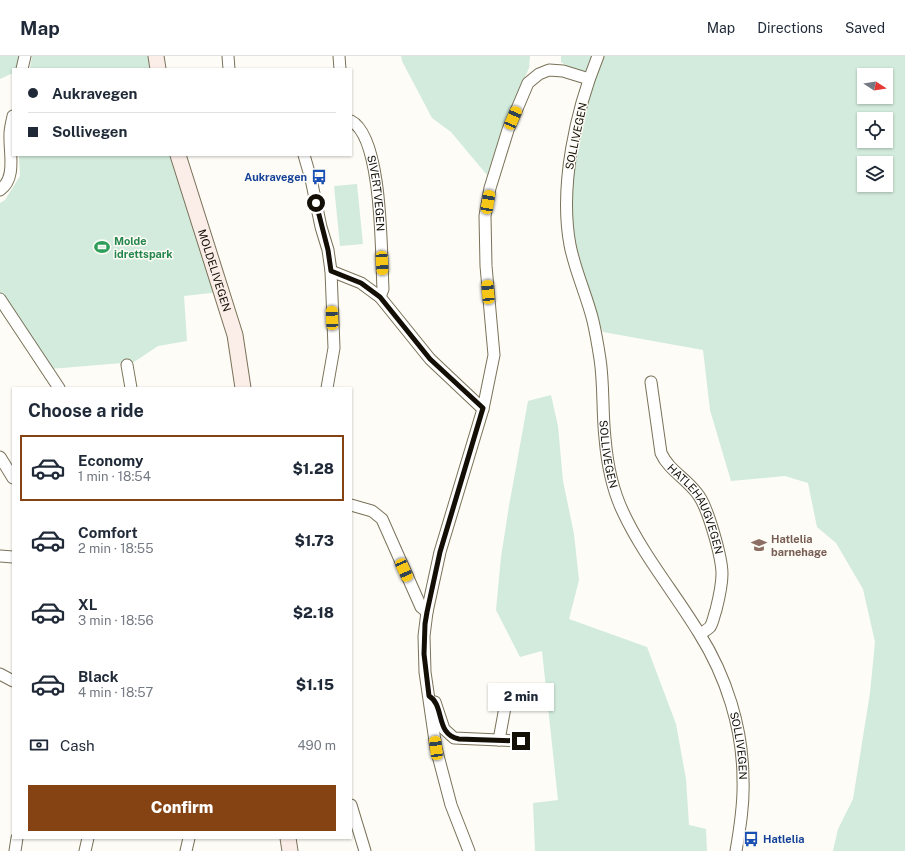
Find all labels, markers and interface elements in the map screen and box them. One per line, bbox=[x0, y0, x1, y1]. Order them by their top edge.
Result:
text: Map bbox=[20, 17, 60, 39]
text: Map bbox=[707, 20, 735, 36]
text: Directions bbox=[757, 20, 823, 36]
text: Saved bbox=[845, 20, 885, 36]
north arrow bbox=[857, 68, 893, 104]
map controls bbox=[857, 68, 893, 192]
text: Aukravegen bbox=[52, 85, 138, 102]
street label: SOLLIVEGEN bbox=[563, 101, 589, 171]
car bbox=[503, 105, 523, 131]
button: locate bbox=[857, 112, 893, 148]
text: Sollivegen bbox=[52, 123, 127, 140]
street label: SIVERTVEGEN bbox=[365, 154, 387, 232]
button: layers bbox=[857, 156, 893, 192]
bus stop icon: Aukravegen bbox=[310, 168, 328, 186]
place label: Aukravegen bbox=[244, 171, 307, 183]
car bbox=[480, 189, 496, 215]
route start bbox=[307, 194, 325, 212]
street label: MOLDELIVEGEN bbox=[196, 228, 233, 313]
place label: Molde idrettspark bbox=[114, 235, 173, 260]
sports icon: Molde idrettspark bbox=[93, 238, 111, 256]
car bbox=[375, 251, 389, 275]
car bbox=[481, 280, 495, 304]
car bbox=[326, 306, 338, 330]
text: Choose a ride bbox=[28, 400, 144, 421]
street label: SOLLIVEGEN bbox=[598, 420, 620, 489]
icon: car bbox=[30, 450, 66, 486]
text: Economy bbox=[78, 452, 143, 469]
text: $1.28 bbox=[292, 460, 334, 477]
street label: HATLEHAUGVEGEN bbox=[665, 462, 725, 555]
text: 1 min · 18:54 bbox=[78, 469, 151, 484]
icon: car bbox=[30, 522, 66, 558]
text: Comfort bbox=[78, 524, 138, 541]
text: $1.73 bbox=[294, 532, 334, 549]
place label: Hatlelia barnehage bbox=[771, 533, 827, 558]
school or university icon: Hatlelia barnehage bbox=[750, 536, 768, 554]
text: 2 min · 18:55 bbox=[78, 541, 153, 556]
car bbox=[394, 557, 414, 583]
icon: car bbox=[30, 594, 66, 630]
text: XL bbox=[78, 596, 97, 613]
text: $2.18 bbox=[293, 604, 334, 621]
text: 3 min · 18:56 bbox=[78, 613, 154, 628]
icon: car bbox=[30, 666, 66, 702]
text: Black bbox=[78, 668, 118, 685]
text: $1.15 bbox=[296, 676, 334, 693]
callout: 2 min bbox=[488, 683, 554, 711]
text: 4 min · 18:57 bbox=[78, 685, 153, 700]
text: 2 min bbox=[504, 689, 538, 704]
street label: SOLLIVEGEN bbox=[728, 710, 749, 780]
route end bbox=[512, 732, 530, 750]
icon: cash bbox=[28, 734, 50, 756]
car bbox=[429, 735, 443, 761]
text: Cash bbox=[60, 737, 95, 754]
text: 490 m bbox=[297, 738, 336, 753]
button: Confirm bbox=[28, 785, 336, 831]
bus stop icon: Hatlelia bbox=[742, 830, 760, 848]
place label: Hatlelia bbox=[763, 833, 804, 845]

